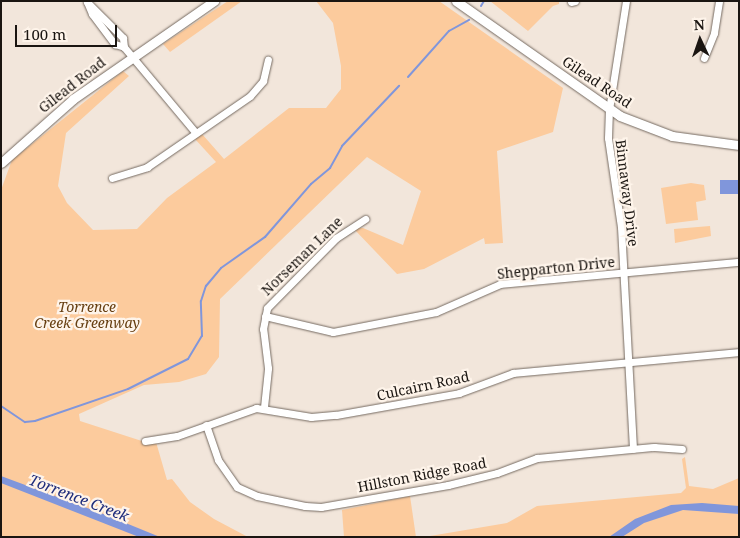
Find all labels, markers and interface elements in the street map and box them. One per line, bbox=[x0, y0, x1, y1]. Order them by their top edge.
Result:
scale bar bbox=[18, 15, 120, 47]
north arrow bbox=[675, 15, 725, 65]
text: N bbox=[693, 15, 705, 34]
text: 100 m bbox=[23, 24, 66, 44]
street label: Gilead Road bbox=[559, 53, 635, 111]
street label: Gilead Road bbox=[35, 54, 109, 116]
street label: Binnaway Drive bbox=[612, 139, 642, 247]
street label: Norseman Lane bbox=[258, 213, 346, 299]
street label: Shepparton Drive bbox=[496, 253, 616, 283]
park label: Torrence Creek Greenway bbox=[34, 299, 140, 332]
street label: Culcairn Road bbox=[375, 368, 471, 404]
street label: Hillston Ridge Road bbox=[356, 454, 488, 496]
water label: Torrence Creek bbox=[27, 471, 131, 525]

